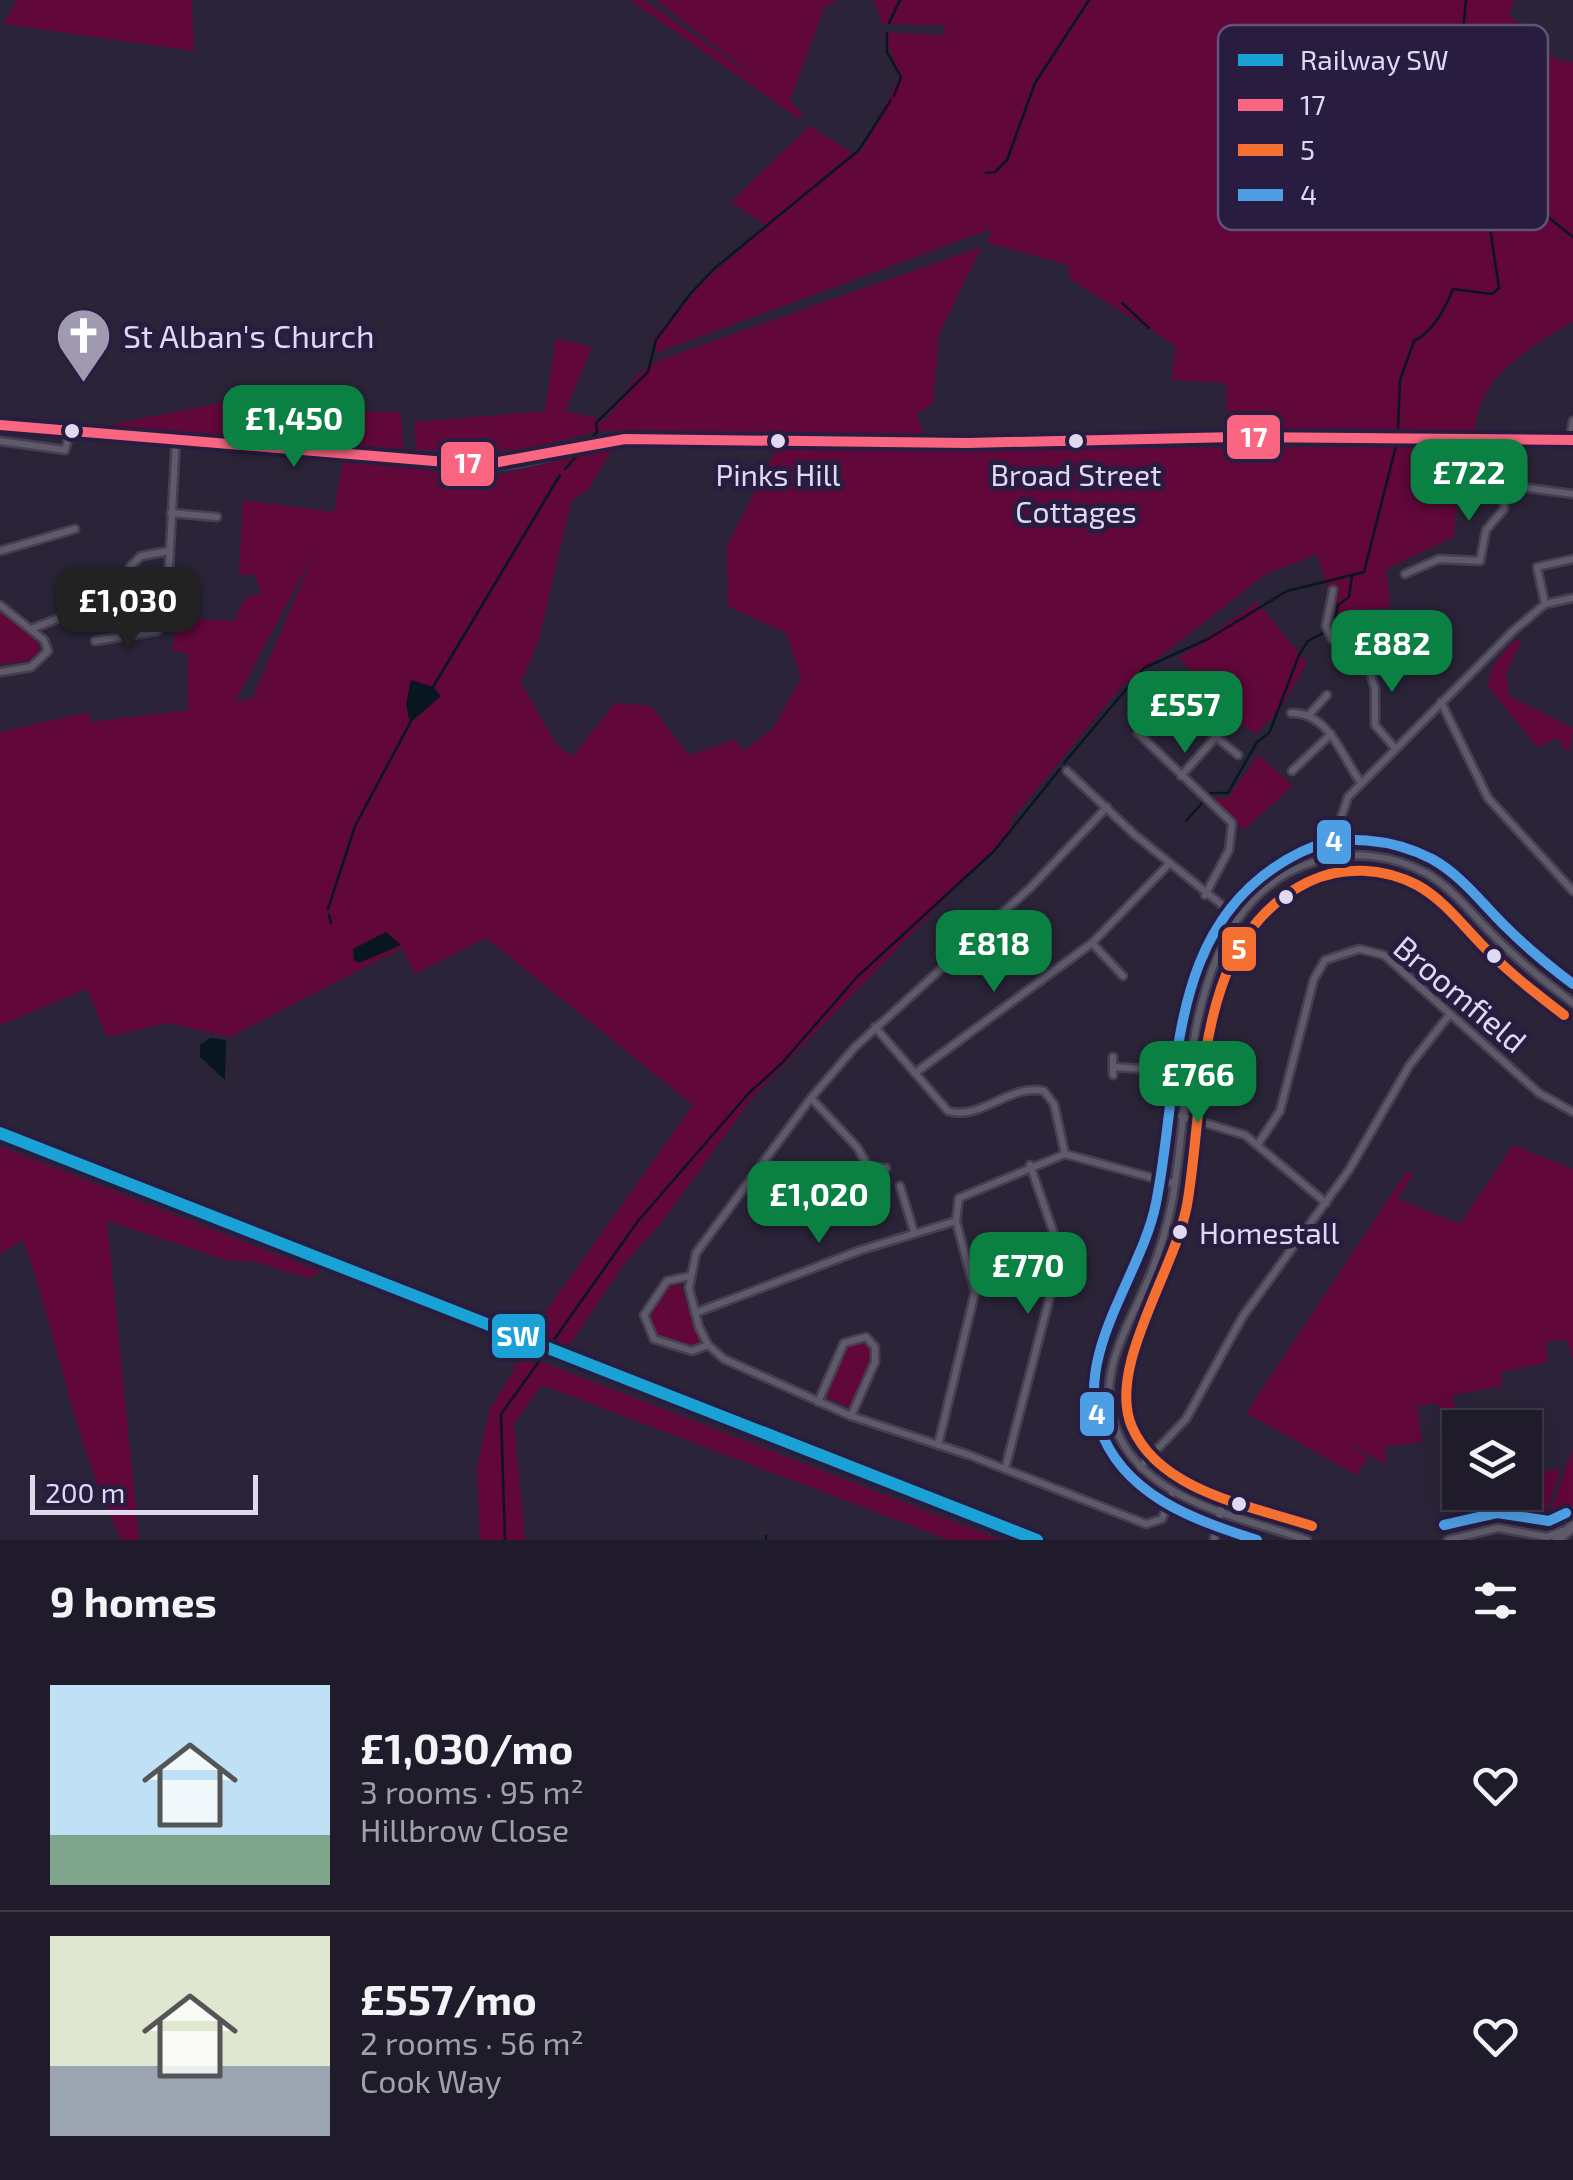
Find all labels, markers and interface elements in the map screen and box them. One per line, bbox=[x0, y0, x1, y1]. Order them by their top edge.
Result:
legend bbox=[1218, 25, 1548, 230]
text: Railway SW bbox=[1300, 42, 1449, 76]
text: 17 bbox=[1300, 87, 1325, 121]
text: 5 bbox=[1300, 132, 1315, 166]
text: 4 bbox=[1300, 177, 1317, 211]
church icon: St Alban's Church bbox=[54, 305, 114, 384]
place label: St Alban's Church bbox=[123, 316, 375, 354]
pin: £1,450 bbox=[213, 385, 375, 470]
text: £1,450 bbox=[245, 398, 343, 436]
line badge: 17 bbox=[1225, 413, 1282, 461]
text: 17 bbox=[1241, 419, 1268, 453]
unlabelled marker bbox=[62, 421, 82, 441]
marker: Pinks Hill bbox=[768, 431, 788, 451]
marker: Broad Street Cottages bbox=[1066, 431, 1086, 451]
pin: £722 bbox=[1410, 439, 1528, 524]
line badge: 17 bbox=[439, 440, 496, 488]
text: 17 bbox=[455, 445, 482, 479]
text: £722 bbox=[1433, 452, 1505, 490]
place label: Pinks Hill bbox=[715, 456, 841, 492]
place label: Broad Street Cottages bbox=[991, 456, 1162, 529]
pin: £1,030 bbox=[47, 567, 209, 652]
text: £1,030 bbox=[79, 580, 177, 618]
pin: £882 bbox=[1333, 610, 1451, 695]
text: £882 bbox=[1353, 623, 1431, 661]
pin: £557 bbox=[1126, 671, 1244, 756]
text: £557 bbox=[1150, 684, 1220, 722]
line badge: 4 bbox=[1315, 818, 1353, 866]
text: 4 bbox=[1325, 823, 1343, 857]
unlabelled marker bbox=[1276, 887, 1296, 907]
pin: £818 bbox=[935, 910, 1053, 995]
text: £818 bbox=[958, 923, 1030, 961]
line badge: 5 bbox=[1220, 925, 1258, 973]
street label: Broomfield bbox=[1387, 927, 1535, 1059]
text: 5 bbox=[1231, 931, 1247, 965]
unlabelled marker bbox=[1484, 946, 1504, 966]
pin: £766 bbox=[1139, 1041, 1257, 1126]
text: £766 bbox=[1161, 1054, 1235, 1092]
pin: £1,020 bbox=[738, 1161, 900, 1246]
text: £1,020 bbox=[769, 1174, 869, 1212]
place label: Homestall bbox=[1199, 1214, 1340, 1250]
marker: Homestall bbox=[1170, 1222, 1190, 1242]
pin: £770 bbox=[969, 1232, 1087, 1317]
text: £770 bbox=[992, 1245, 1064, 1283]
line badge: SW bbox=[490, 1312, 547, 1360]
text: SW bbox=[496, 1318, 540, 1352]
line badge: 4 bbox=[1078, 1390, 1116, 1438]
text: 4 bbox=[1088, 1396, 1106, 1430]
map controls bbox=[1442, 1410, 1542, 1510]
button: layers bbox=[1442, 1410, 1542, 1510]
scale bar bbox=[30, 1470, 258, 1514]
text: 200 m bbox=[45, 1475, 125, 1509]
unlabelled marker bbox=[1229, 1494, 1249, 1514]
icon: filters bbox=[1468, 1573, 1523, 1628]
text: 9 homes bbox=[50, 1575, 217, 1625]
text: £1,030/mo bbox=[360, 1722, 573, 1772]
icon: home bbox=[130, 1725, 250, 1845]
icon: heart bbox=[1468, 1758, 1523, 1813]
text: 3 rooms · 95 m² bbox=[360, 1772, 584, 1810]
text: Hillbrow Close bbox=[360, 1810, 569, 1848]
text: £557/mo bbox=[360, 1973, 537, 2023]
icon: home bbox=[130, 1976, 250, 2096]
icon: heart bbox=[1468, 2009, 1523, 2064]
text: 2 rooms · 56 m² bbox=[360, 2023, 584, 2061]
text: Cook Way bbox=[360, 2061, 502, 2099]

